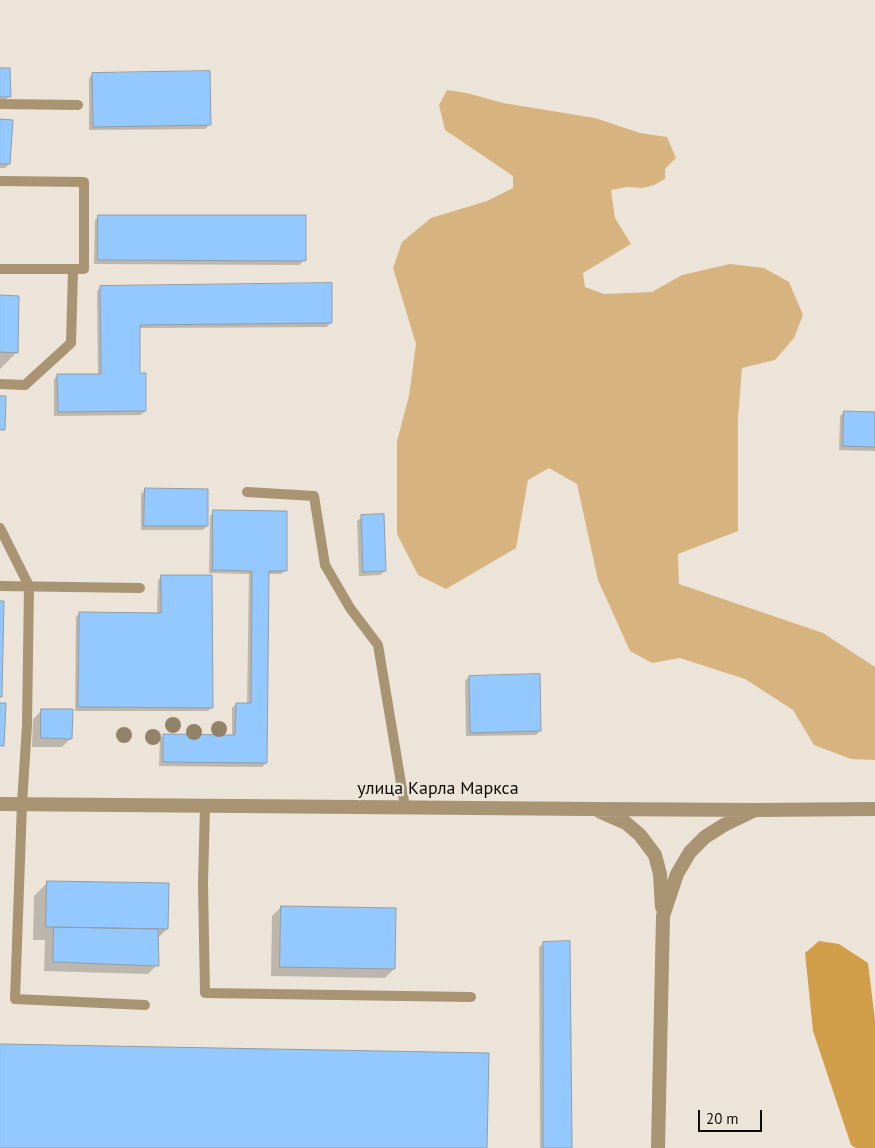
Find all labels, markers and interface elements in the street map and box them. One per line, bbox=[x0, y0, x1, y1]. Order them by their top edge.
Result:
street label: улица Карла Маркса bbox=[357, 778, 519, 800]
scale bar bbox=[700, 1100, 764, 1132]
text: 20 m bbox=[706, 1109, 739, 1128]

